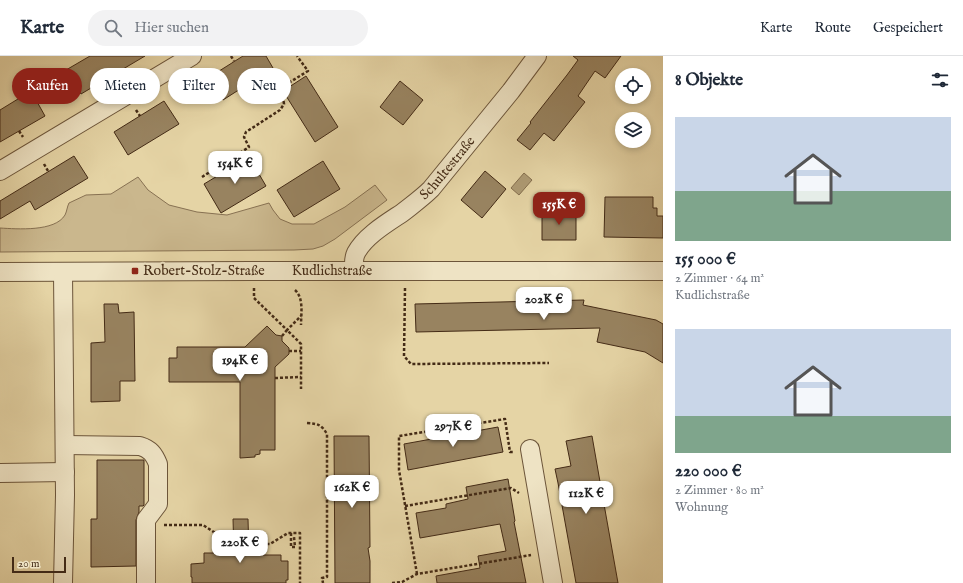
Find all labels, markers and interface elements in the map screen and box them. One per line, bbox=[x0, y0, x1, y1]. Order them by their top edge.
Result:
search box bbox=[88, 10, 368, 46]
text: Karte bbox=[20, 16, 64, 40]
icon: search bbox=[102, 17, 124, 39]
text: Hier suchen bbox=[134, 18, 209, 37]
text: Karte bbox=[760, 19, 792, 37]
text: Route bbox=[814, 19, 851, 37]
text: Gespeichert bbox=[873, 19, 943, 37]
chip: Kaufen bbox=[12, 68, 82, 104]
chip: Mieten bbox=[90, 68, 160, 104]
chip: Filter bbox=[168, 68, 229, 104]
chip: Neu bbox=[237, 68, 291, 104]
map controls bbox=[615, 68, 651, 148]
button: locate bbox=[615, 68, 651, 104]
icon: filters bbox=[929, 69, 951, 91]
text: 8 Objekte bbox=[675, 70, 743, 91]
button: layers bbox=[615, 112, 651, 148]
street label: Schultestraße bbox=[416, 132, 480, 204]
icon: home bbox=[777, 143, 849, 215]
pin: 154K € bbox=[202, 151, 268, 185]
text: 154K € bbox=[217, 155, 253, 172]
pin: 155K € bbox=[526, 192, 592, 226]
text: 155K € bbox=[542, 196, 576, 213]
text: 155 000 € bbox=[675, 249, 736, 270]
place label: Robert-Stolz-Straße bbox=[143, 262, 265, 280]
street label: Kudlichstraße bbox=[292, 262, 373, 280]
marker: Robert-Stolz-Straße bbox=[130, 266, 140, 276]
text: 2 Zimmer · 64 m² bbox=[675, 270, 764, 287]
pin: 202K € bbox=[511, 287, 577, 321]
text: Kudlichstraße bbox=[675, 287, 750, 304]
text: 202K € bbox=[525, 291, 563, 308]
pin: 194K € bbox=[207, 348, 273, 382]
text: 194K € bbox=[222, 352, 258, 369]
icon: home bbox=[777, 355, 849, 427]
pin: 297K € bbox=[420, 414, 486, 448]
text: 297K € bbox=[434, 418, 472, 435]
text: 220 000 € bbox=[675, 461, 742, 482]
pin: 162K € bbox=[319, 475, 385, 509]
text: 162K € bbox=[334, 479, 370, 496]
pin: 112K € bbox=[553, 481, 619, 515]
text: 2 Zimmer · 80 m² bbox=[675, 482, 764, 499]
text: 112K € bbox=[568, 485, 604, 502]
text: Wohnung bbox=[675, 499, 728, 516]
pin: 220K € bbox=[207, 530, 273, 564]
text: 220K € bbox=[221, 534, 259, 551]
scale bar bbox=[12, 555, 66, 574]
text: 20 m bbox=[18, 557, 39, 571]

